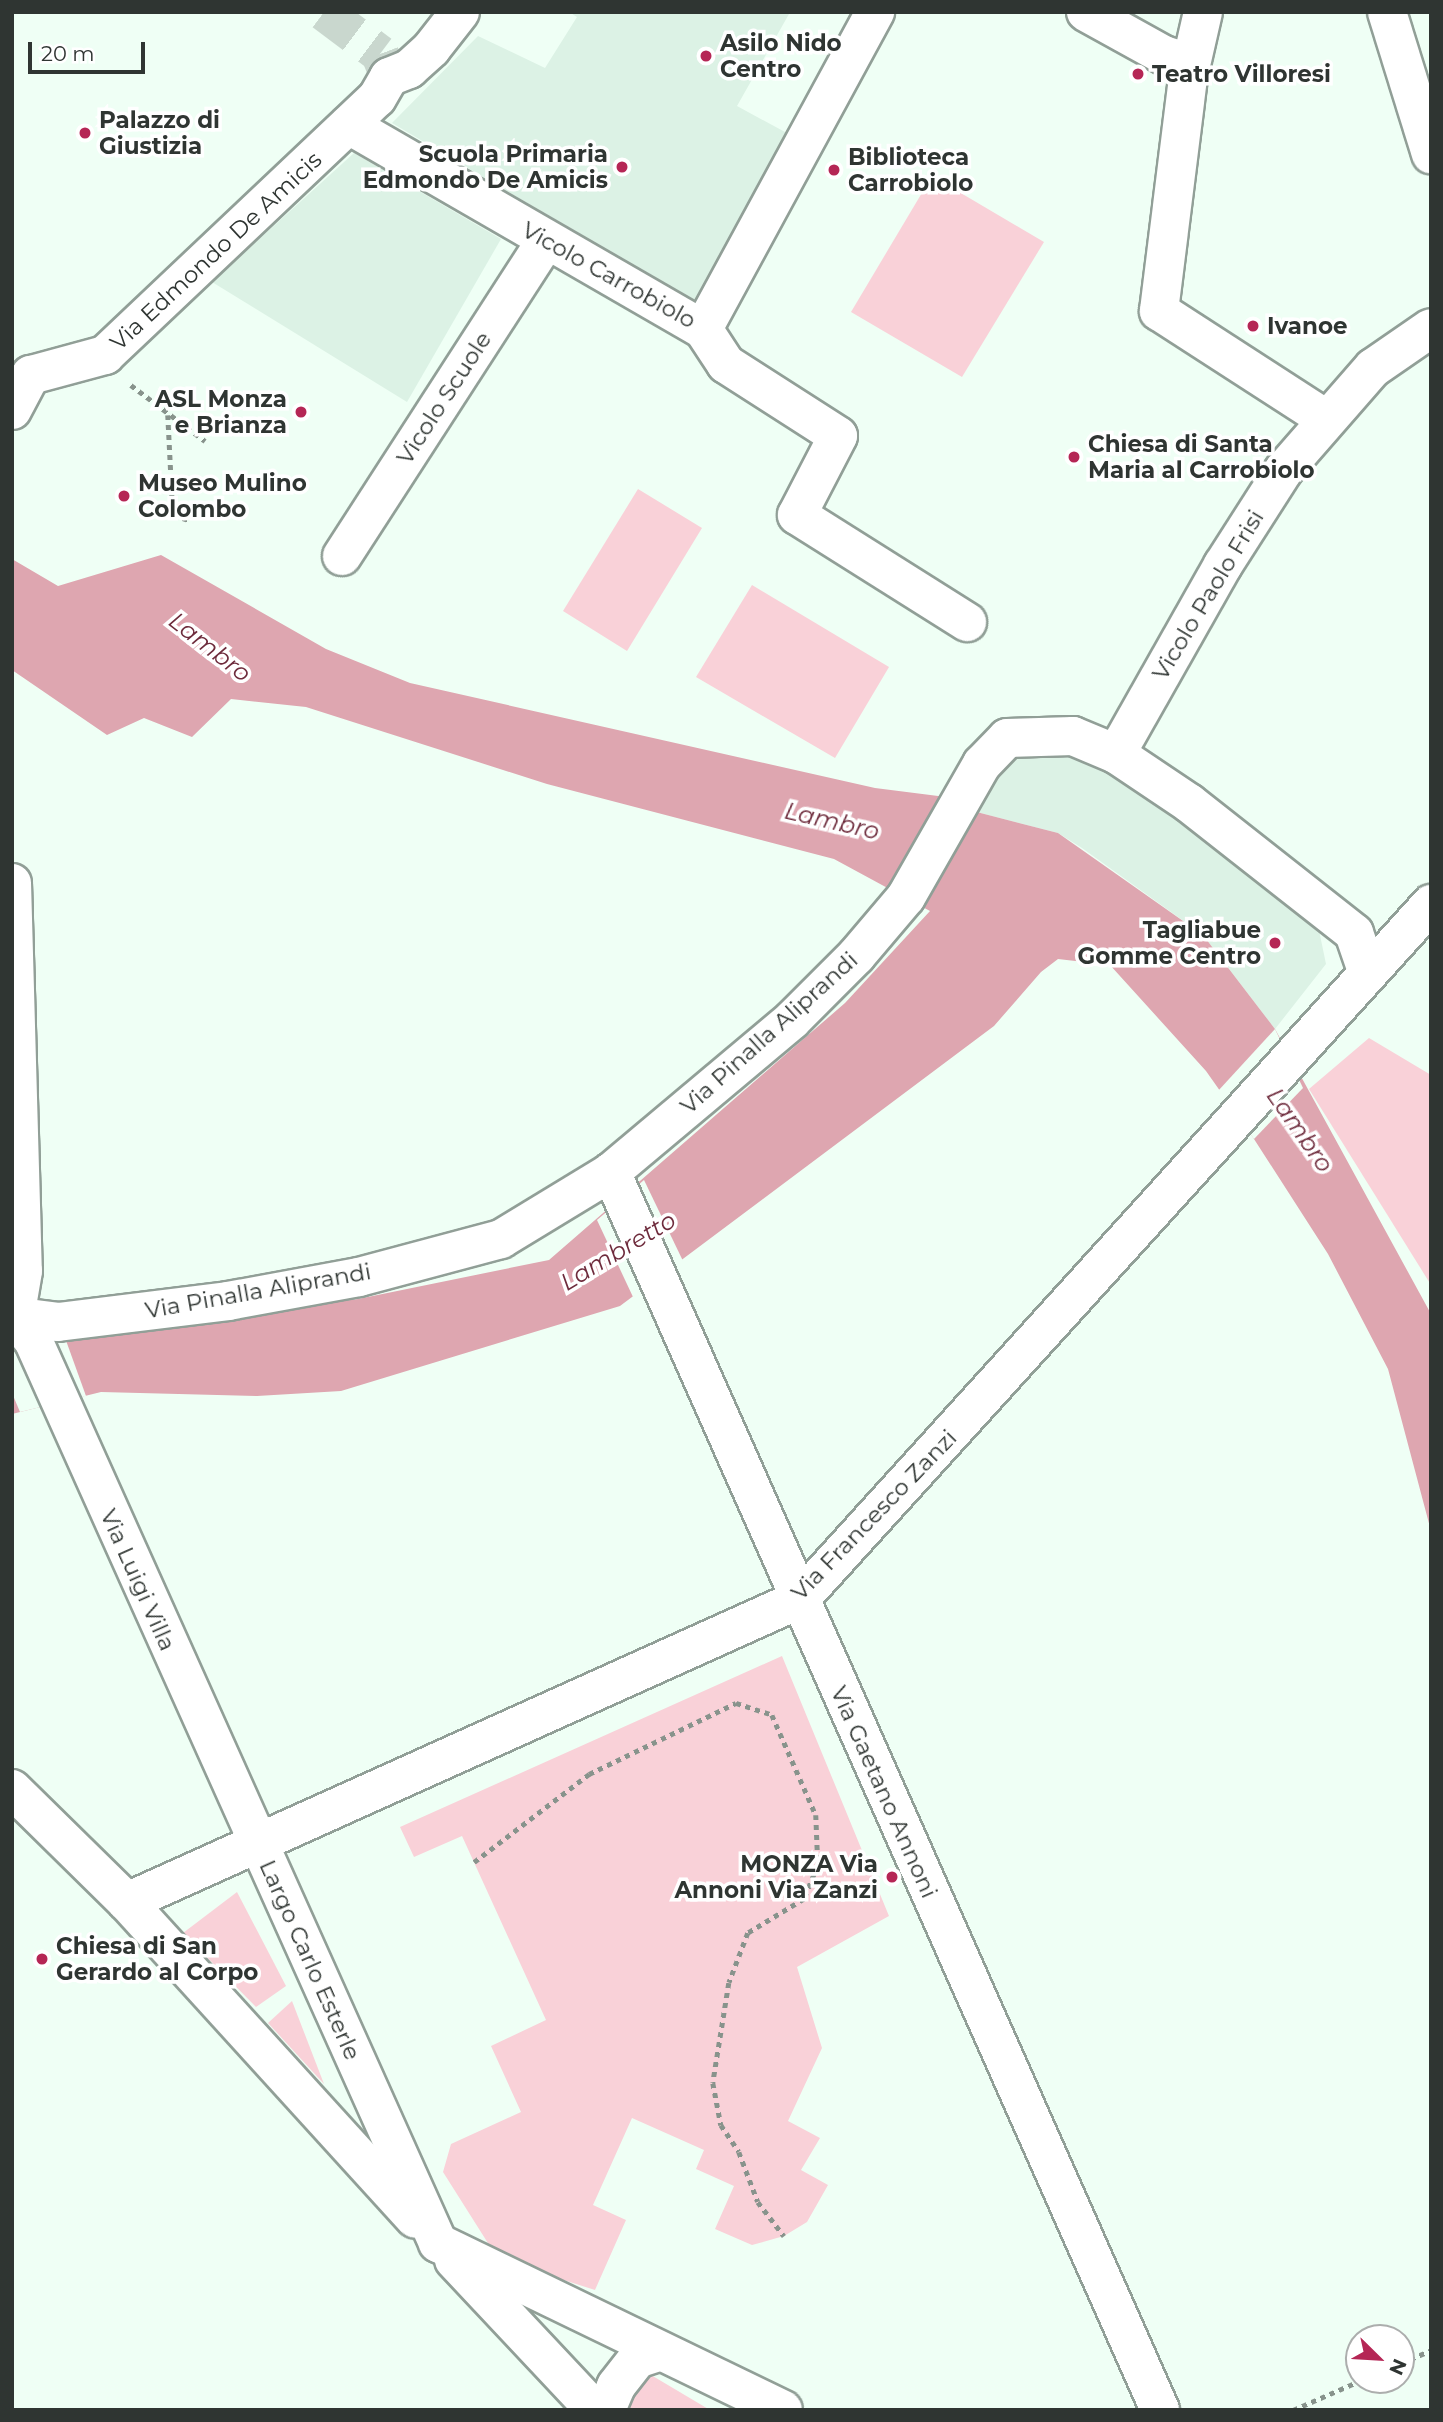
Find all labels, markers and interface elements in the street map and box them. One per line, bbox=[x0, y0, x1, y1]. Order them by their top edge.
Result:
scale bar bbox=[32, 28, 149, 72]
place label: Asilo Nido Centro bbox=[720, 29, 842, 83]
text: 20 m bbox=[41, 41, 95, 66]
marker: Asilo Nido Centro bbox=[698, 48, 714, 64]
place label: Teatro Villoresi bbox=[1152, 60, 1331, 88]
marker: Teatro Villoresi bbox=[1130, 66, 1146, 82]
place label: Palazzo di Giustizia bbox=[99, 106, 220, 160]
marker: Palazzo di Giustizia bbox=[77, 125, 93, 141]
place label: Scuola Primaria Edmondo De Amicis bbox=[363, 140, 608, 194]
place label: Biblioteca Carrobiolo bbox=[848, 143, 973, 197]
street label: Via Edmondo De Amicis bbox=[105, 146, 327, 356]
marker: Scuola Primaria Edmondo De Amicis bbox=[614, 159, 630, 175]
marker: Biblioteca Carrobiolo bbox=[826, 162, 842, 178]
street label: Vicolo Carrobiolo bbox=[517, 216, 701, 334]
place label: Ivanoe bbox=[1267, 312, 1348, 340]
marker: Ivanoe bbox=[1245, 318, 1261, 334]
street label: Vicolo Scuole bbox=[391, 326, 497, 470]
place label: ASL Monza e Brianza bbox=[155, 385, 287, 439]
marker: ASL Monza e Brianza bbox=[293, 404, 309, 420]
place label: Chiesa di Santa Maria al Carrobiolo bbox=[1088, 430, 1314, 484]
marker: Chiesa di Santa Maria al Carrobiolo bbox=[1066, 449, 1082, 465]
place label: Museo Mulino Colombo bbox=[138, 469, 307, 523]
marker: Museo Mulino Colombo bbox=[116, 488, 132, 504]
street label: Vicolo Paolo Frisi bbox=[1146, 505, 1270, 685]
water label: Lambro bbox=[163, 606, 257, 688]
water label: Lambro bbox=[782, 796, 882, 846]
place label: Tagliabue Gomme Centro bbox=[1077, 916, 1261, 970]
marker: Tagliabue Gomme Centro bbox=[1267, 935, 1283, 951]
street label: Via Pinalla Aliprandi bbox=[675, 946, 863, 1120]
water label: Lambro bbox=[1261, 1082, 1339, 1178]
water label: Lambretto bbox=[555, 1205, 681, 1297]
street label: Via Pinalla Aliprandi bbox=[143, 1258, 373, 1324]
street label: Via Francesco Zanzi bbox=[785, 1424, 963, 1606]
street label: Via Luigi Villa bbox=[94, 1505, 182, 1655]
street label: Via Gaetano Annoni bbox=[825, 1682, 943, 1902]
place label: MONZA Via Annoni Via Zanzi bbox=[674, 1850, 878, 1904]
street label: Largo Carlo Esterle bbox=[253, 1856, 367, 2064]
marker: MONZA Via Annoni Via Zanzi bbox=[884, 1869, 900, 1885]
place label: Chiesa di San Gerardo al Corpo bbox=[56, 1932, 258, 1986]
marker: Chiesa di San Gerardo al Corpo bbox=[34, 1951, 50, 1967]
north arrow bbox=[1345, 2324, 1415, 2394]
text: N bbox=[1384, 2355, 1411, 2379]

